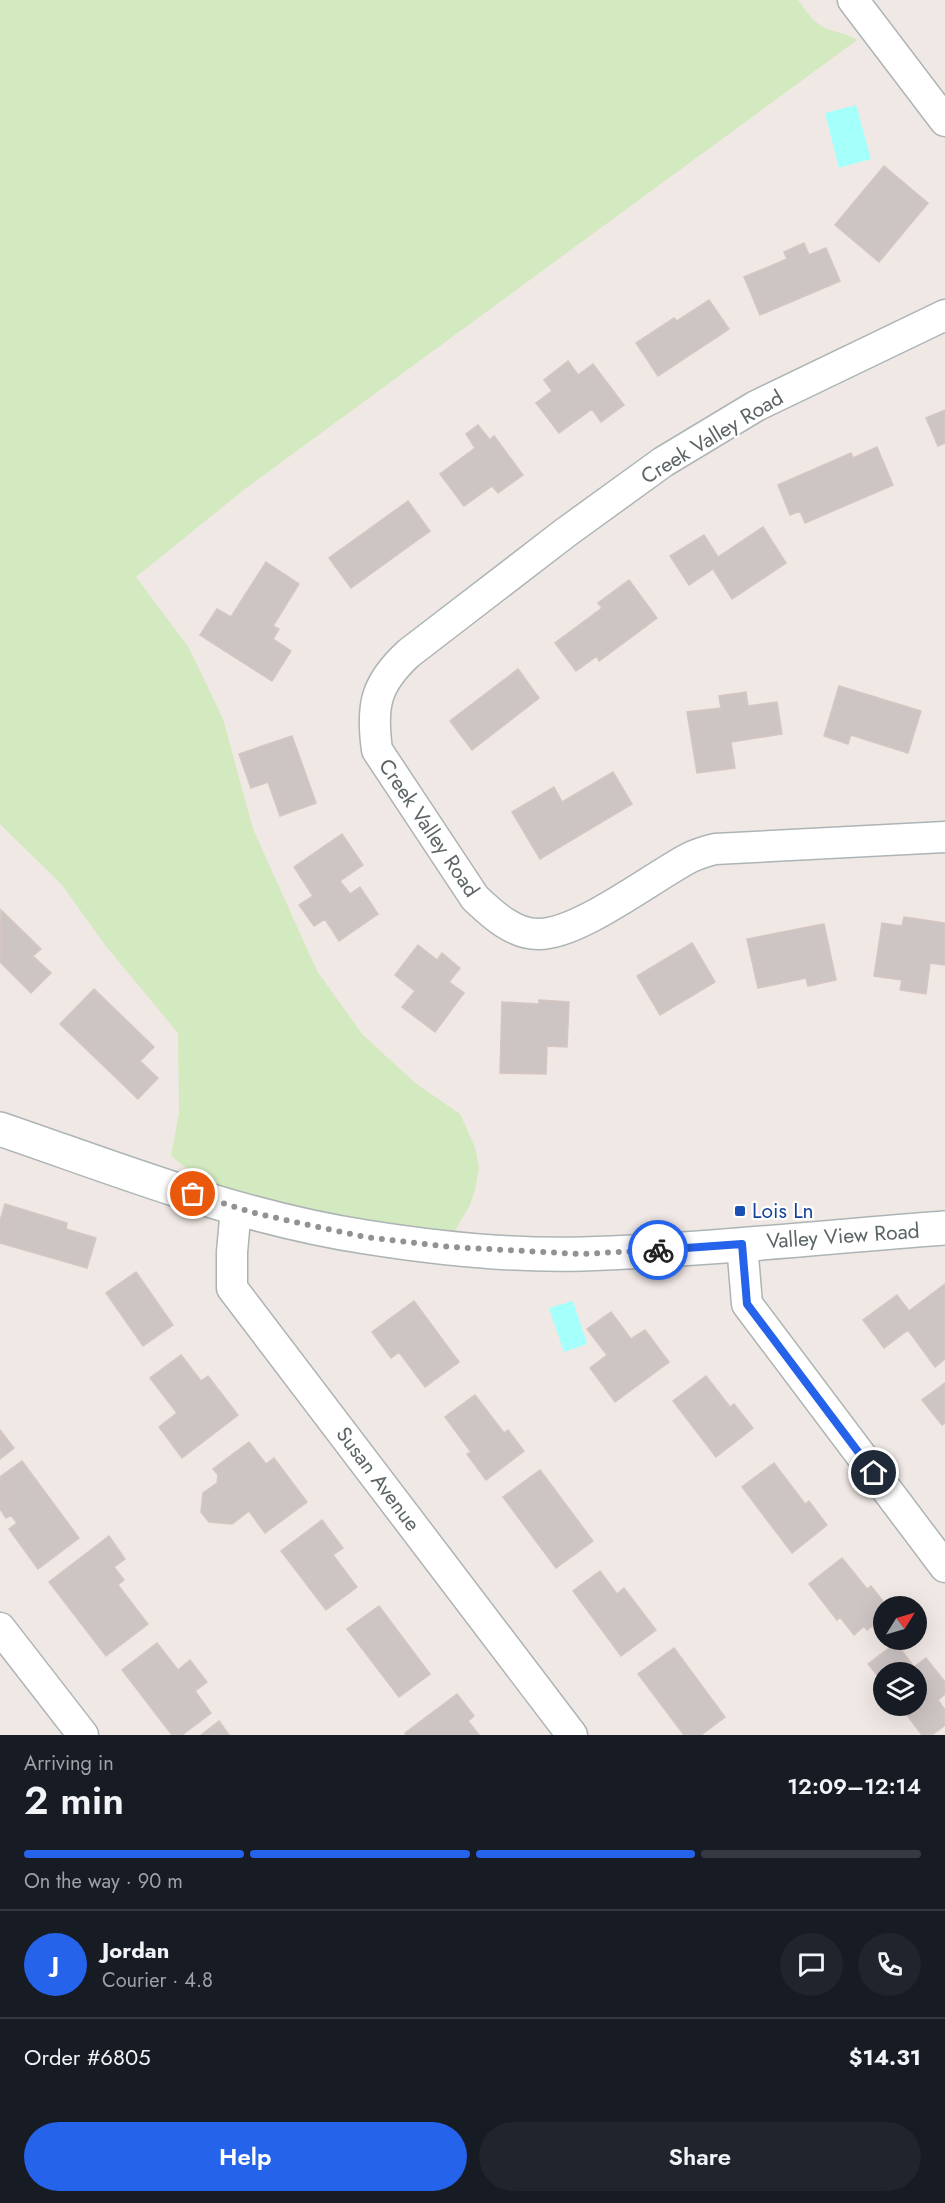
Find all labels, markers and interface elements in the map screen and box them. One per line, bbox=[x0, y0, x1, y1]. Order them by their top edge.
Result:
street label: Creek Valley Road bbox=[635, 383, 789, 491]
street label: Creek Valley Road bbox=[371, 753, 487, 903]
pin bbox=[167, 1168, 218, 1219]
icon: bag bbox=[176, 1177, 209, 1210]
place label: Lois Ln bbox=[752, 1196, 814, 1226]
marker: Lois Ln bbox=[733, 1204, 747, 1218]
street label: Valley View Road bbox=[766, 1216, 920, 1256]
courier bbox=[628, 1220, 688, 1280]
icon: bike bbox=[642, 1234, 675, 1267]
street label: Susan Avenue bbox=[329, 1421, 427, 1538]
pin bbox=[848, 1447, 899, 1498]
icon: home bbox=[857, 1456, 890, 1489]
north arrow bbox=[873, 1596, 927, 1650]
map controls bbox=[873, 1596, 927, 1716]
button: layers bbox=[873, 1662, 927, 1716]
text: Arriving in bbox=[24, 1749, 114, 1778]
text: 12:09–12:14 bbox=[787, 1770, 921, 1802]
text: 2 min bbox=[24, 1772, 124, 1829]
text: On the way · 90 m bbox=[24, 1867, 183, 1896]
button: chat bbox=[780, 1933, 843, 1996]
button: phone bbox=[858, 1933, 921, 1996]
text: Jordan bbox=[102, 1934, 169, 1966]
text: J bbox=[52, 1948, 59, 1980]
text: Courier · 4.8 bbox=[102, 1966, 213, 1995]
text: Order #6805 bbox=[24, 2041, 151, 2073]
text: $14.31 bbox=[849, 2041, 921, 2073]
button: Help bbox=[24, 2122, 467, 2191]
button: Share bbox=[479, 2122, 921, 2191]

